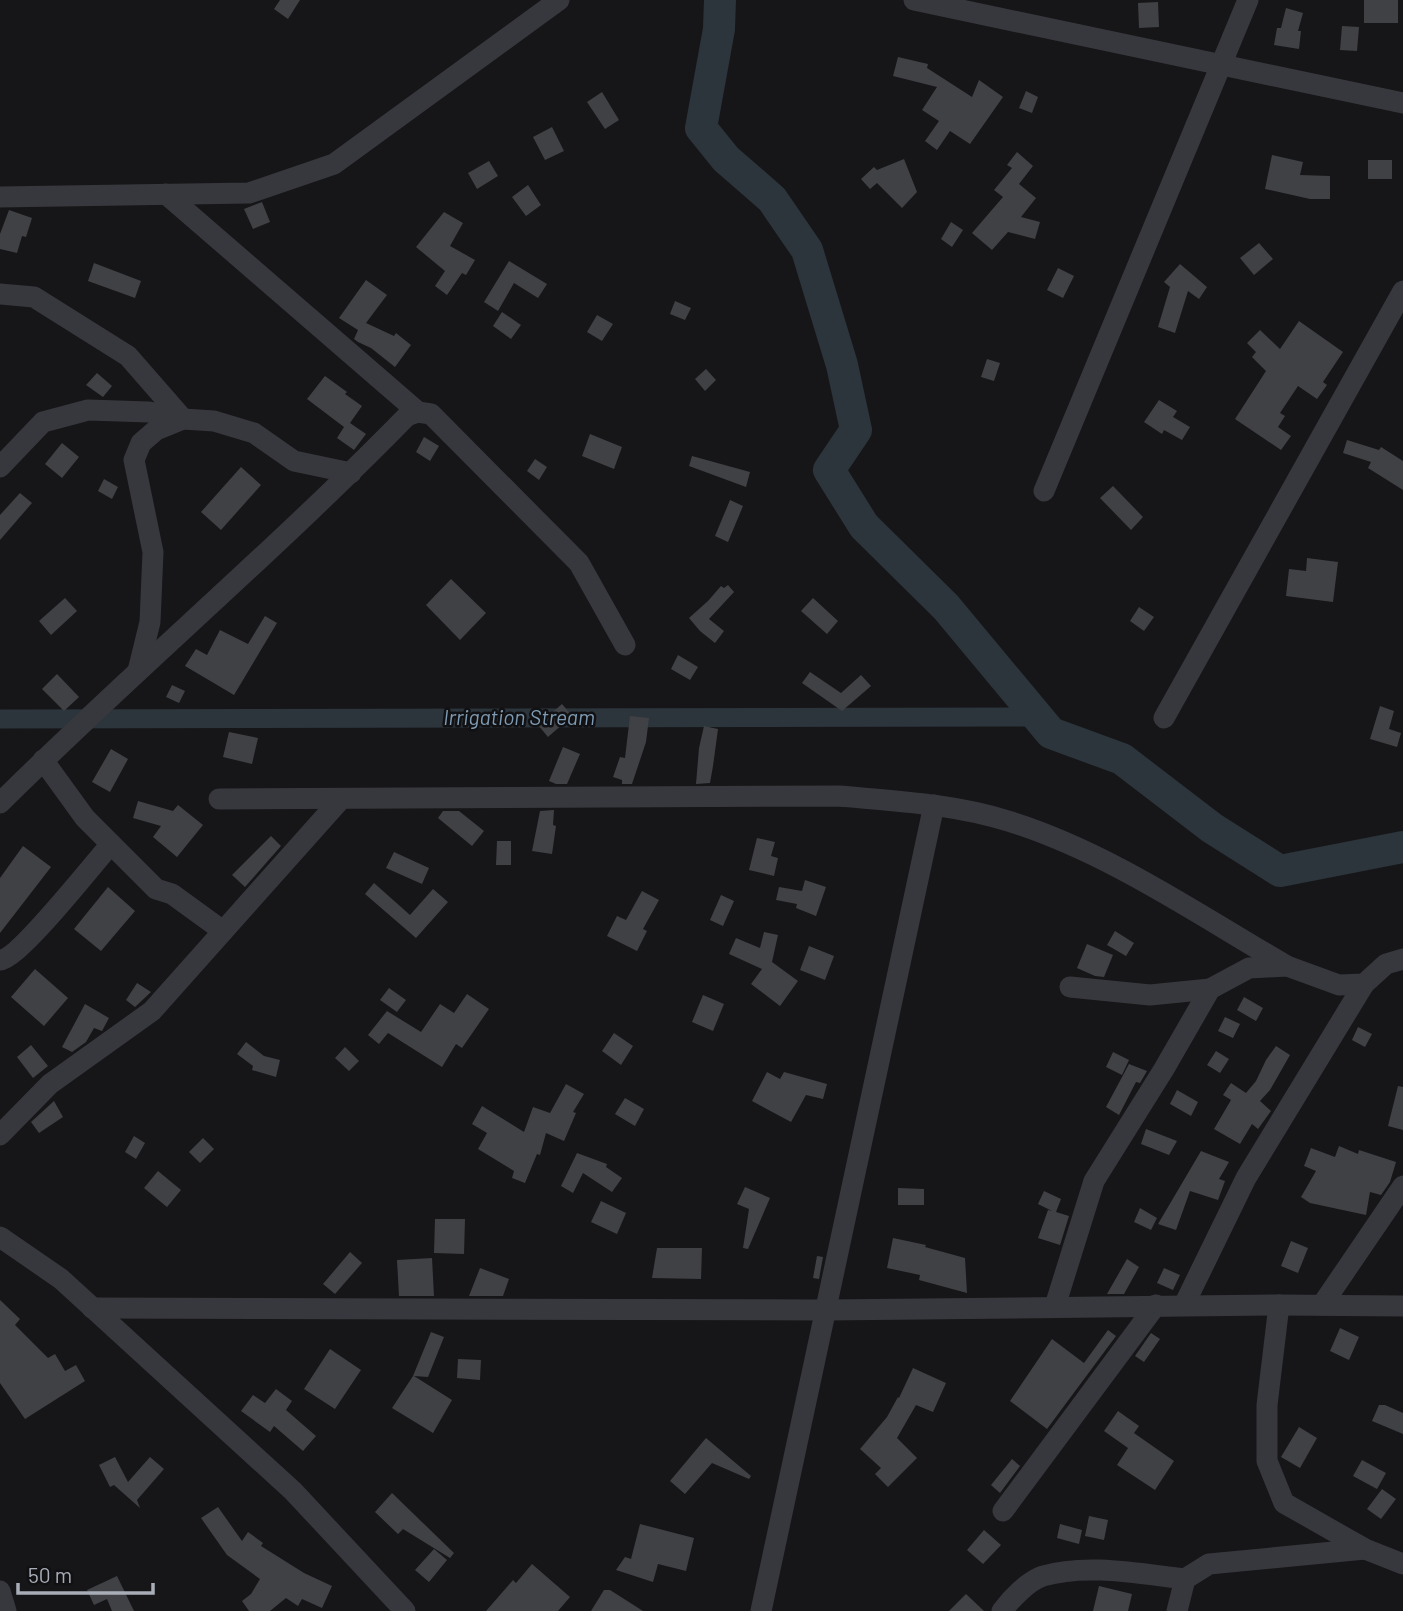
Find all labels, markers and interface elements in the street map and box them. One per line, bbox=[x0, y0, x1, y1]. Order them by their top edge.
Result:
water label: Irrigation Stream bbox=[443, 704, 595, 729]
scale bar bbox=[18, 1552, 152, 1596]
text: 50 m bbox=[28, 1562, 72, 1587]

